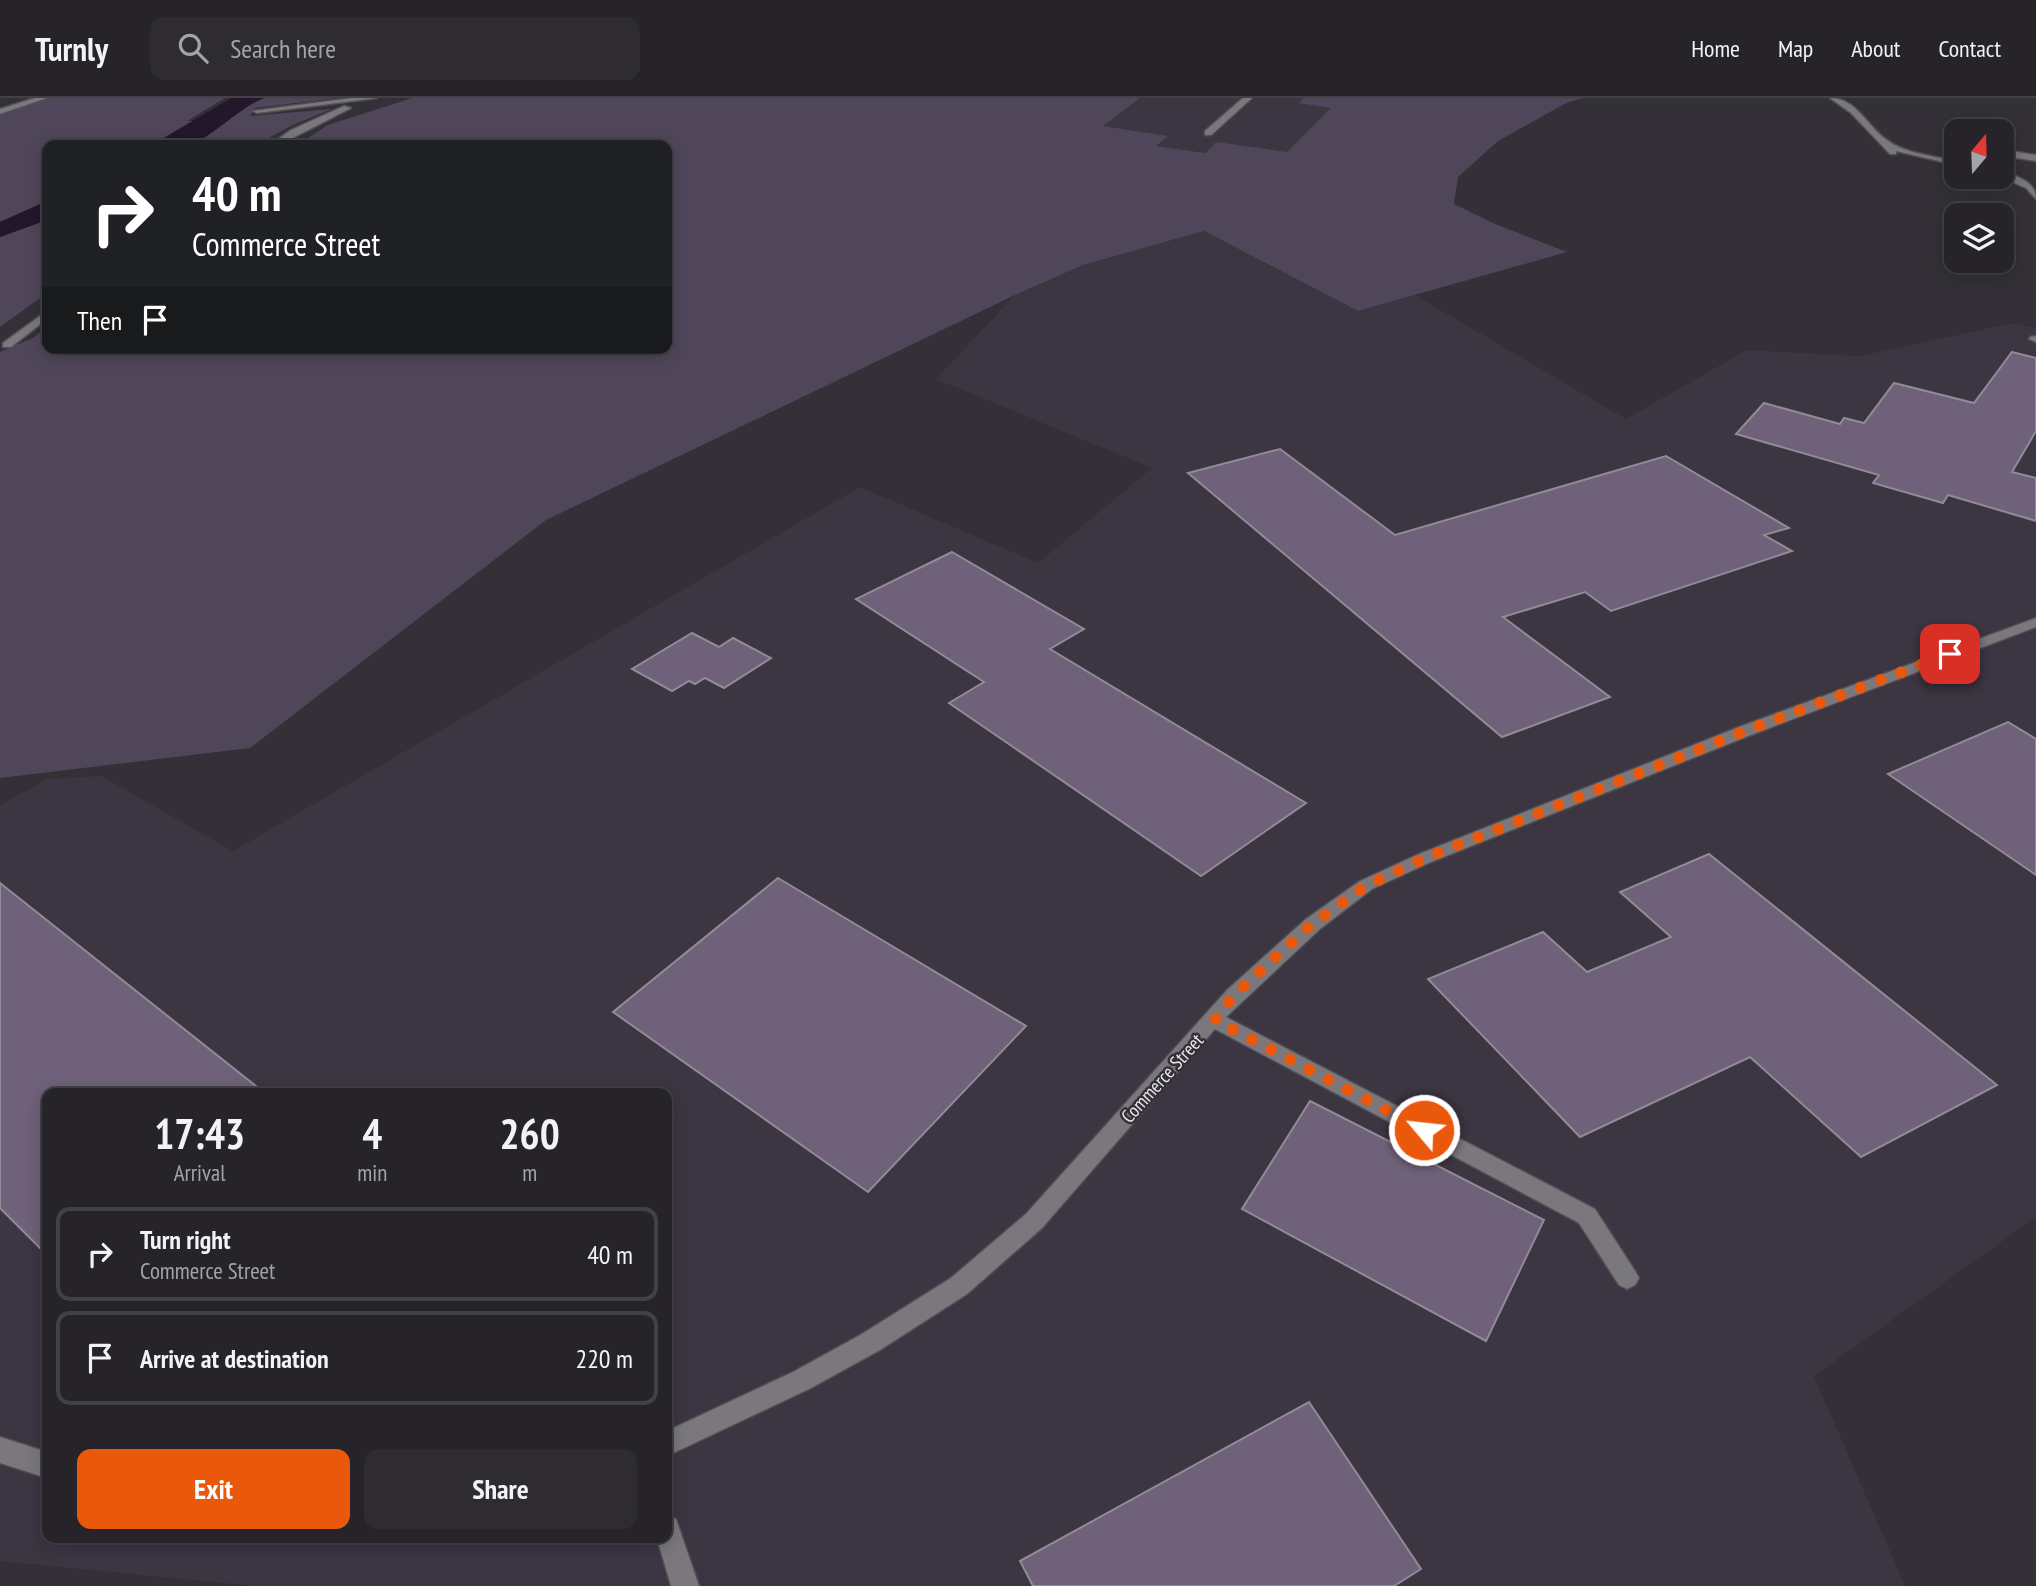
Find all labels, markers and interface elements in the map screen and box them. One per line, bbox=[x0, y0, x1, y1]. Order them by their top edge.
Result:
search box bbox=[150, 17, 640, 80]
text: Turnly bbox=[35, 27, 108, 70]
icon: search bbox=[174, 29, 212, 67]
text: Search here bbox=[230, 32, 336, 65]
text: Home bbox=[1691, 33, 1740, 64]
text: Map bbox=[1778, 33, 1813, 64]
text: About bbox=[1851, 33, 1900, 64]
text: Contact bbox=[1938, 33, 2001, 64]
north arrow bbox=[1944, 119, 2014, 189]
map controls bbox=[1944, 119, 2014, 273]
text: 40 m bbox=[192, 161, 281, 225]
icon: right bbox=[77, 168, 168, 259]
button: layers bbox=[1944, 203, 2014, 273]
text: Commerce Street bbox=[192, 223, 380, 265]
icon: arrive bbox=[136, 301, 174, 339]
text: Then bbox=[77, 304, 122, 337]
pin bbox=[1920, 624, 1980, 684]
icon: arrive bbox=[1931, 635, 1969, 673]
street label: Commerce Street bbox=[1116, 1028, 1209, 1128]
position arrow bbox=[1387, 1093, 1461, 1167]
text: 17:43 bbox=[154, 1106, 245, 1161]
text: 4 bbox=[362, 1106, 382, 1161]
text: 260 bbox=[500, 1106, 560, 1161]
text: Arrival bbox=[174, 1158, 226, 1187]
text: min bbox=[357, 1158, 387, 1187]
text: m bbox=[522, 1158, 537, 1187]
text: Turn right bbox=[140, 1223, 231, 1256]
icon: right bbox=[81, 1235, 119, 1273]
text: 40 m bbox=[587, 1238, 633, 1271]
text: Commerce Street bbox=[140, 1256, 275, 1285]
icon: arrive bbox=[81, 1339, 119, 1377]
text: Arrive at destination bbox=[140, 1342, 329, 1375]
text: 220 m bbox=[575, 1342, 633, 1375]
button: Exit bbox=[77, 1449, 350, 1529]
button: Share bbox=[364, 1449, 637, 1529]

